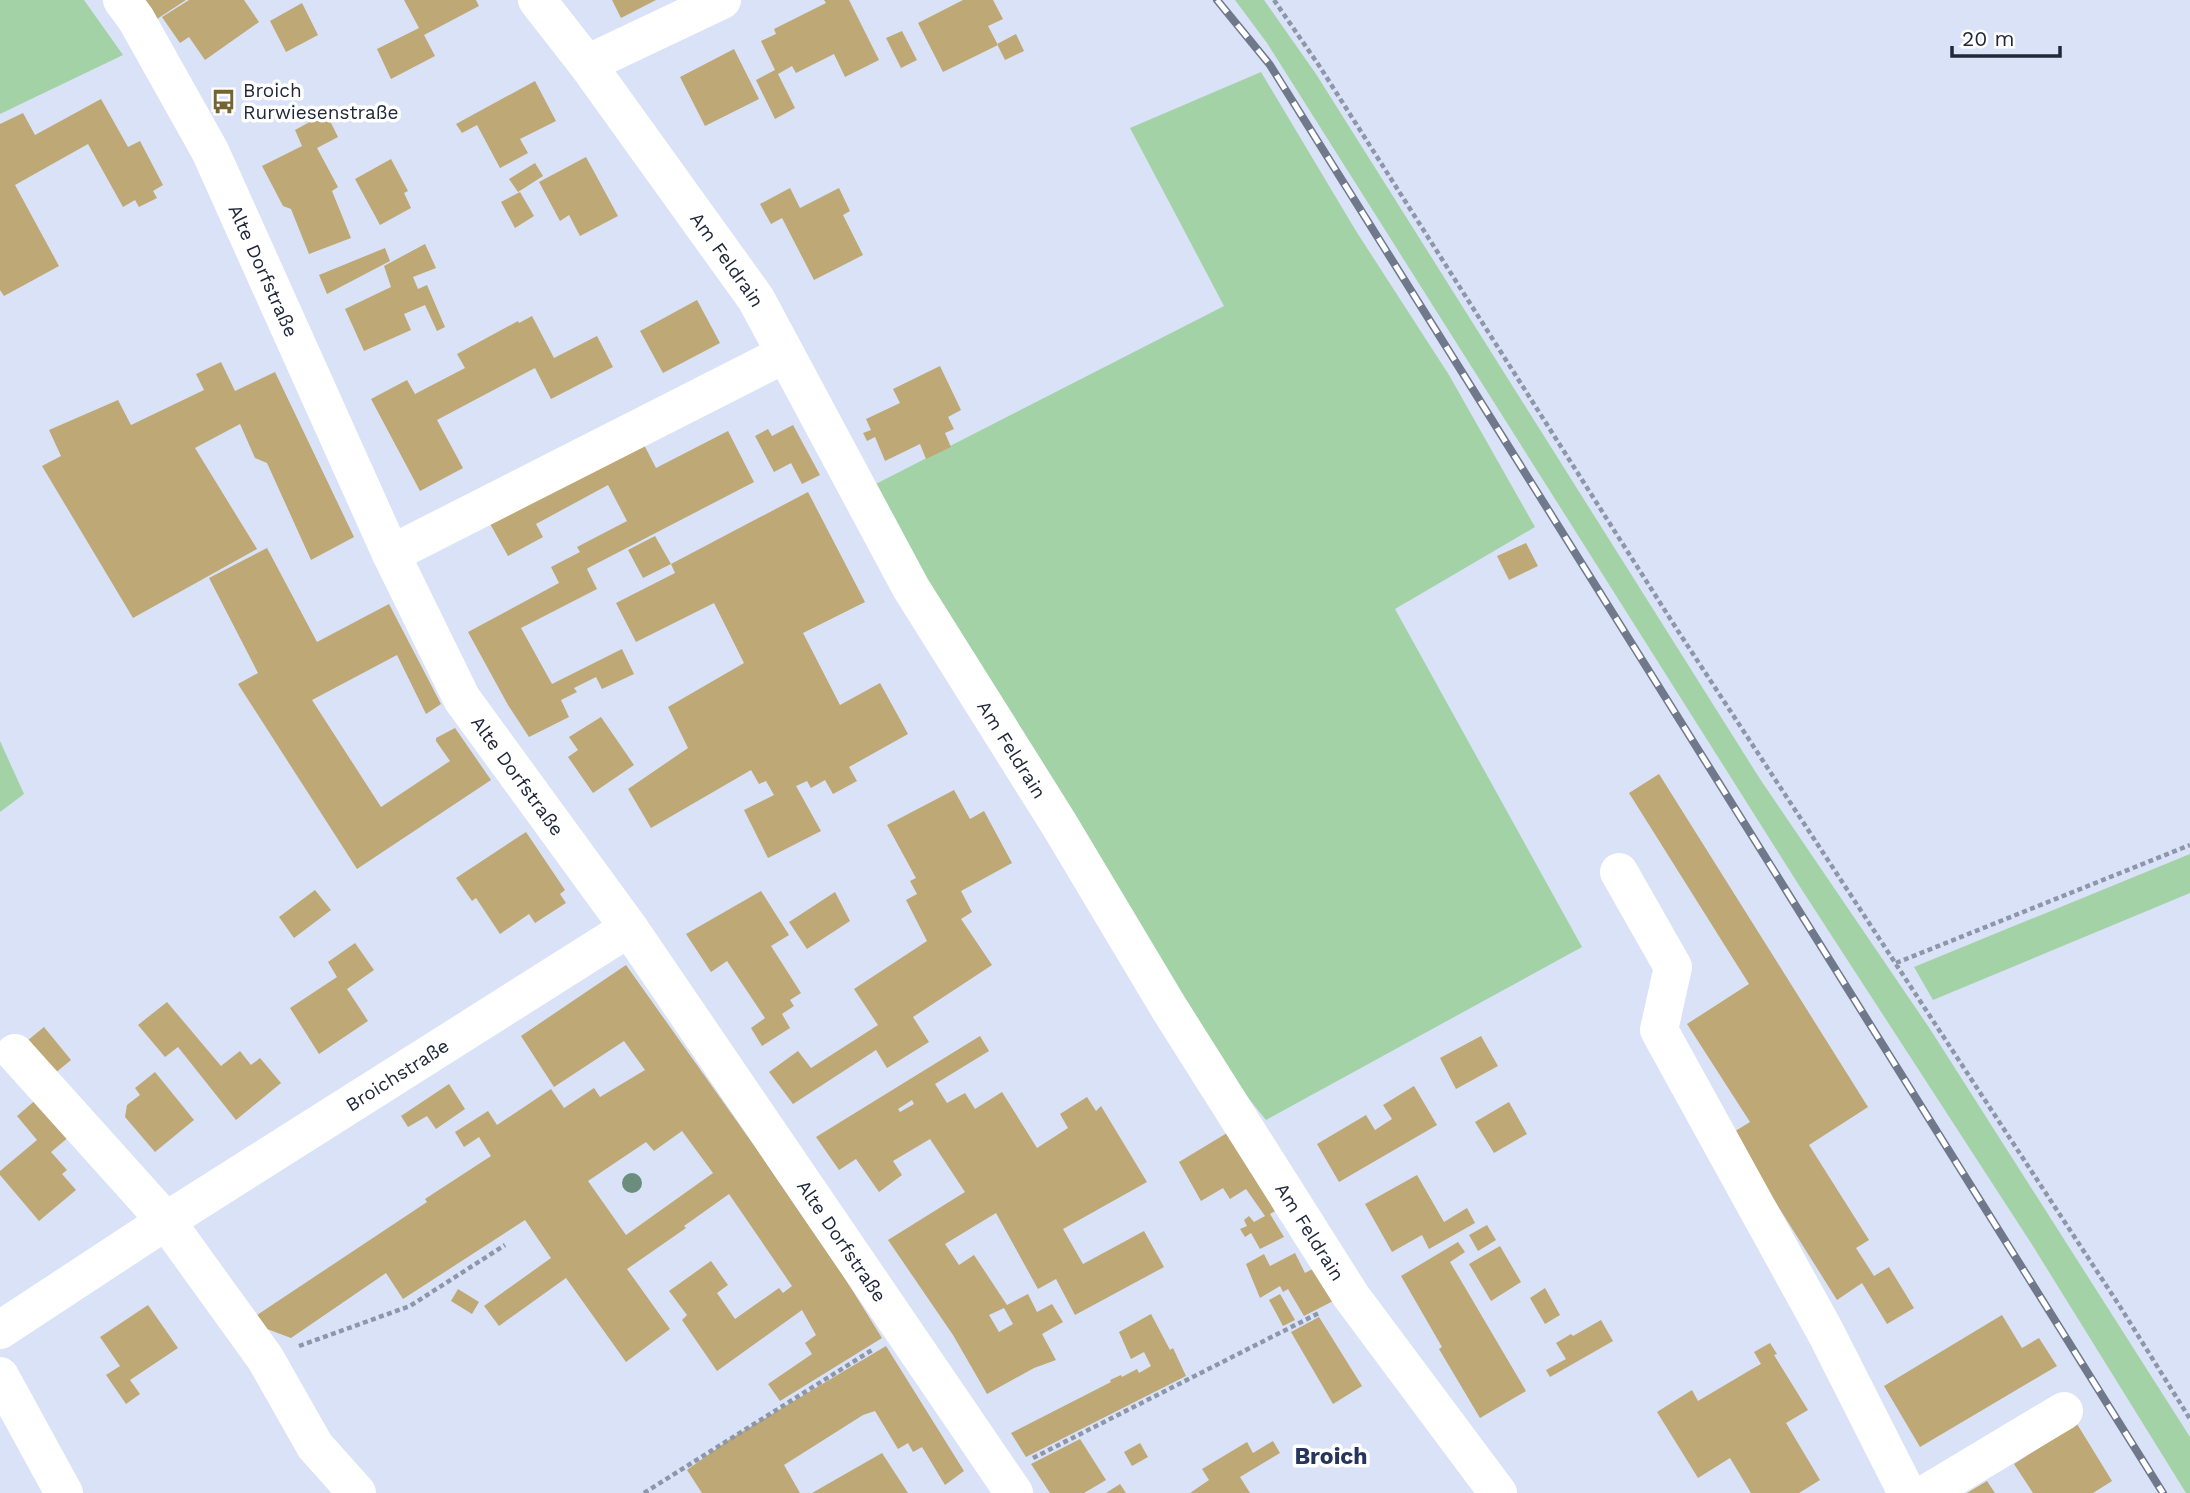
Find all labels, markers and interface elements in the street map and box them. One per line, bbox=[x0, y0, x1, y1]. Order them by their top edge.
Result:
scale bar bbox=[1952, 14, 2060, 58]
text: 20 m bbox=[1962, 26, 2014, 51]
place label: Broich Rurwiesenstraße bbox=[243, 79, 398, 124]
bus stop icon: Broich Rurwiesenstraße bbox=[209, 87, 237, 115]
street label: Alte Dorfstraße bbox=[224, 201, 303, 340]
street label: Am Feldrain bbox=[686, 208, 769, 311]
street label: Am Feldrain bbox=[973, 696, 1052, 803]
street label: Alte Dorfstraße bbox=[467, 711, 569, 840]
street label: Broichstraße bbox=[341, 1034, 453, 1116]
street label: Alte Dorfstraße bbox=[792, 1175, 892, 1306]
street label: Am Feldrain bbox=[1271, 1178, 1350, 1285]
district label: Broich bbox=[1294, 1443, 1368, 1470]

